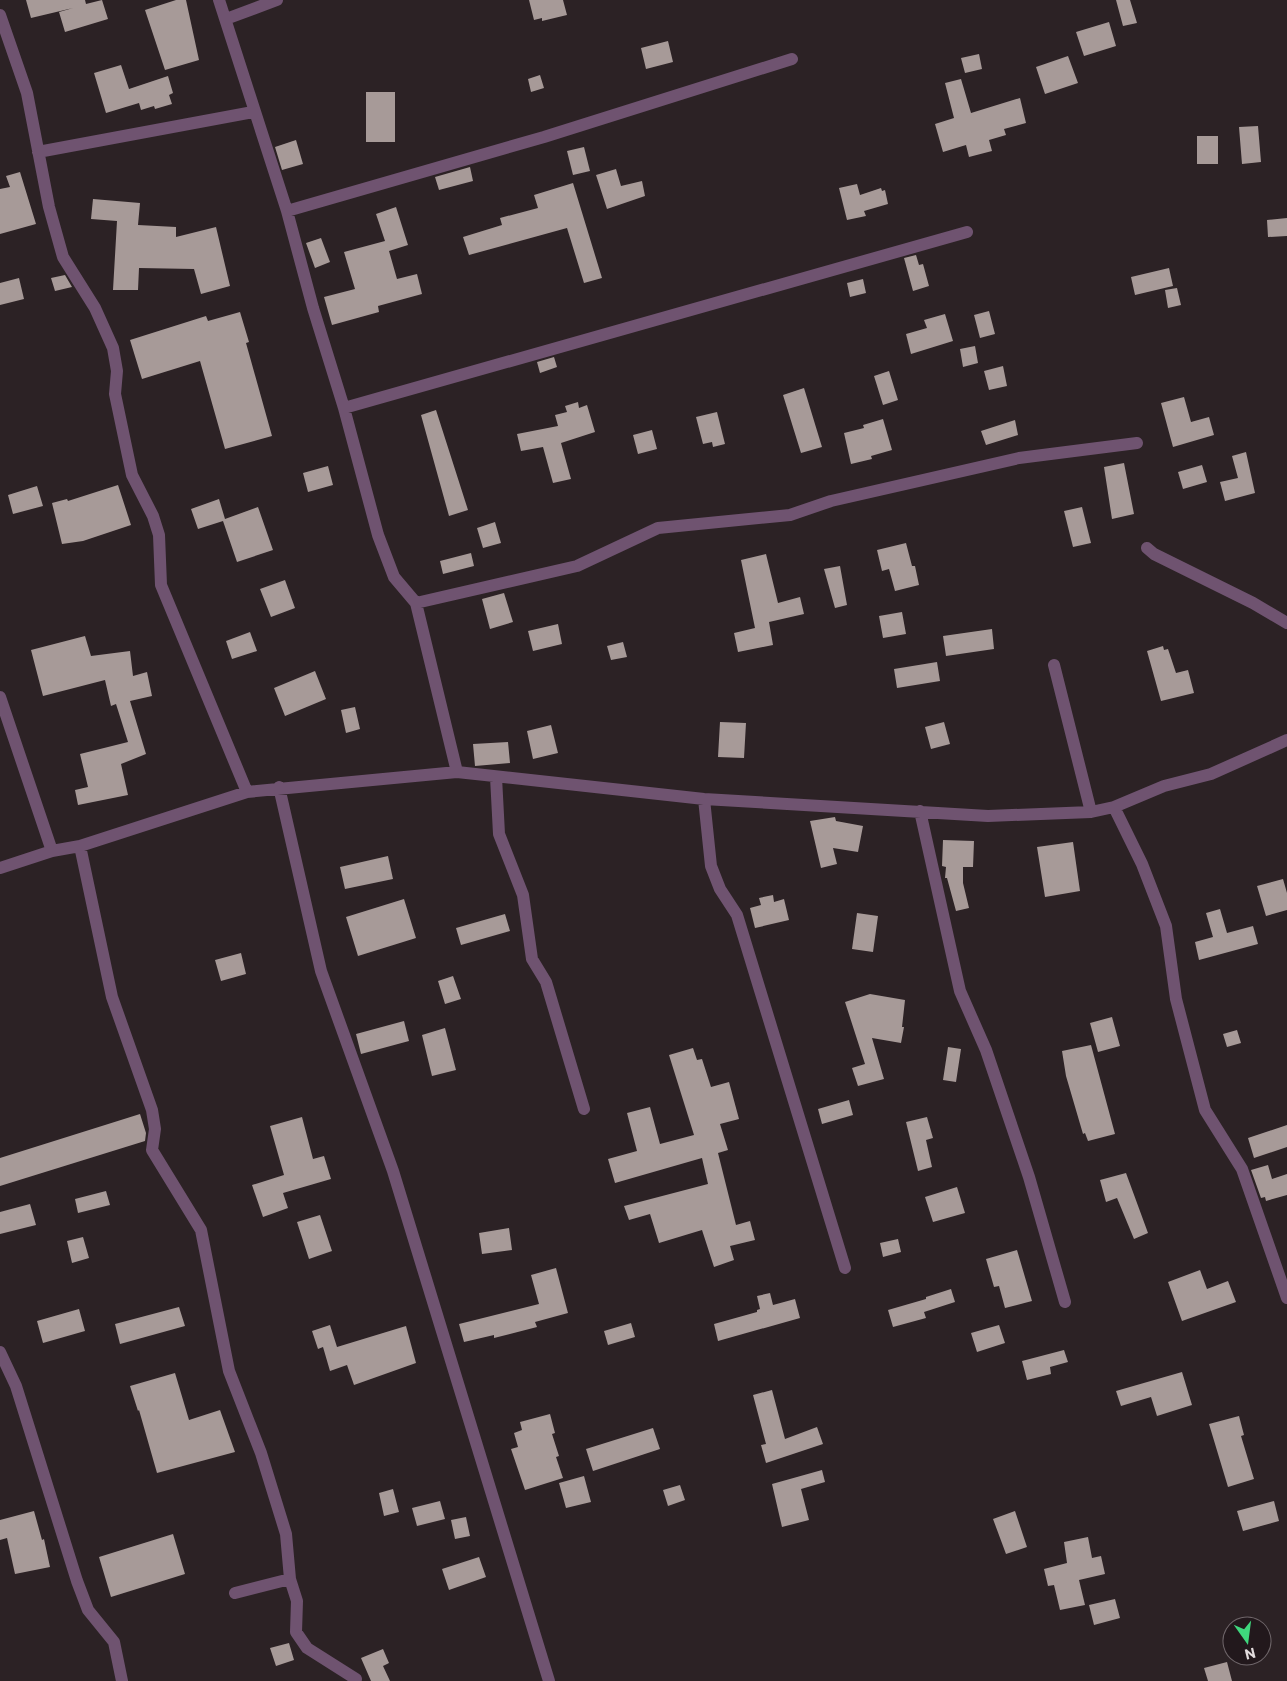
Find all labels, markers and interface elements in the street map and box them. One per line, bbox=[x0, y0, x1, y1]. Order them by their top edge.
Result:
north arrow bbox=[1222, 1616, 1272, 1666]
text: N bbox=[1243, 1645, 1257, 1664]

